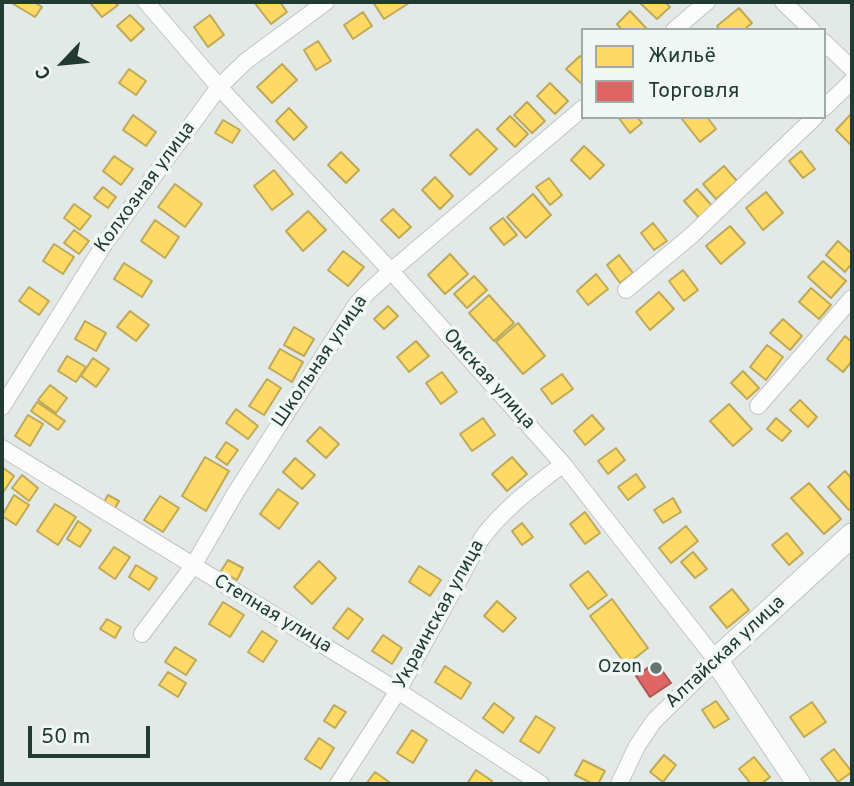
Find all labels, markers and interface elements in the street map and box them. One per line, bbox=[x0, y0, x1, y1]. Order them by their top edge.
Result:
north arrow bbox=[28, 28, 98, 98]
legend bbox=[581, 28, 826, 119]
text: Жильё bbox=[648, 43, 716, 70]
text: С bbox=[31, 61, 58, 83]
text: Торговля bbox=[648, 78, 739, 105]
street label: Колхозная улица bbox=[91, 118, 201, 258]
street label: Школьная улица bbox=[268, 292, 374, 432]
street label: Омская улица bbox=[437, 325, 539, 435]
street label: Украинская улица bbox=[390, 537, 490, 693]
street label: Степная улица bbox=[209, 571, 335, 659]
street label: Алтайская улица bbox=[662, 592, 790, 714]
place label: Ozon bbox=[598, 657, 642, 679]
marker: Ozon bbox=[648, 660, 664, 676]
scale bar bbox=[32, 712, 154, 756]
text: 50 m bbox=[41, 724, 90, 751]

